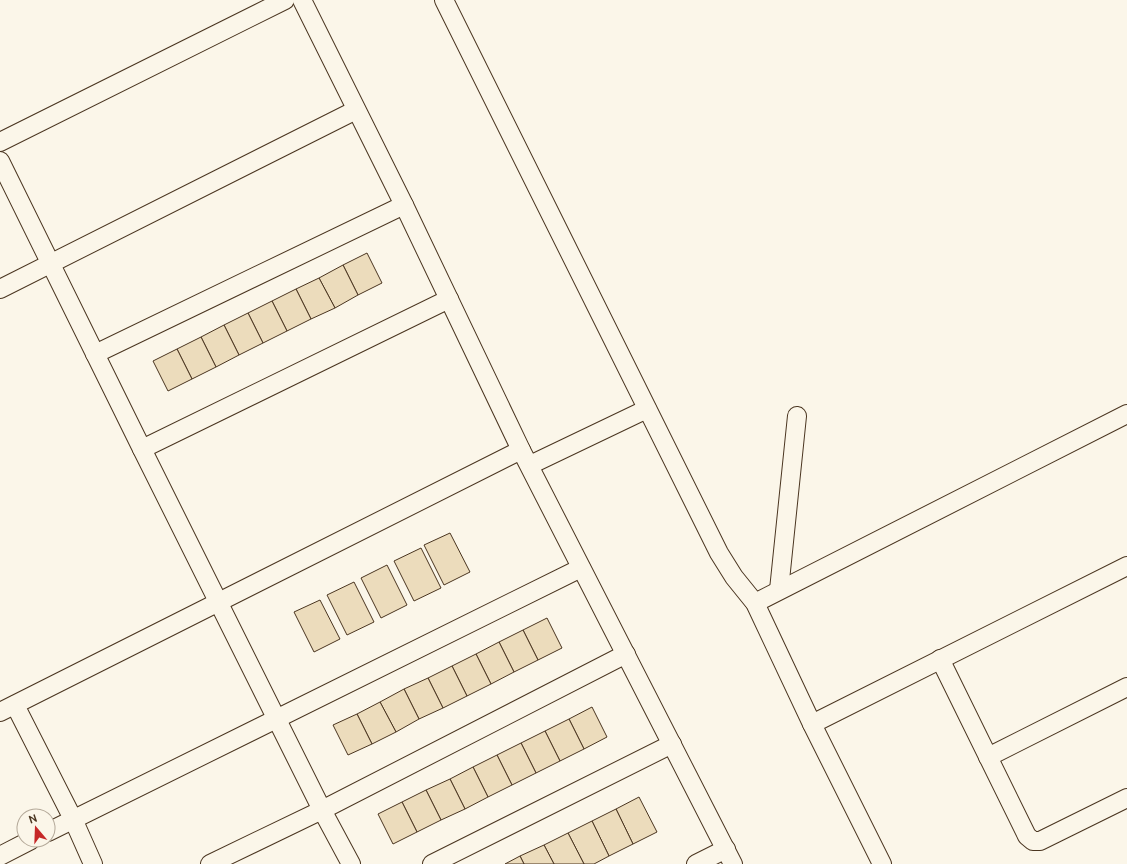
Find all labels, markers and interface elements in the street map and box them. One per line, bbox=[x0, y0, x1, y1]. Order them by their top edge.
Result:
north arrow bbox=[16, 808, 56, 848]
text: N bbox=[27, 812, 39, 826]

